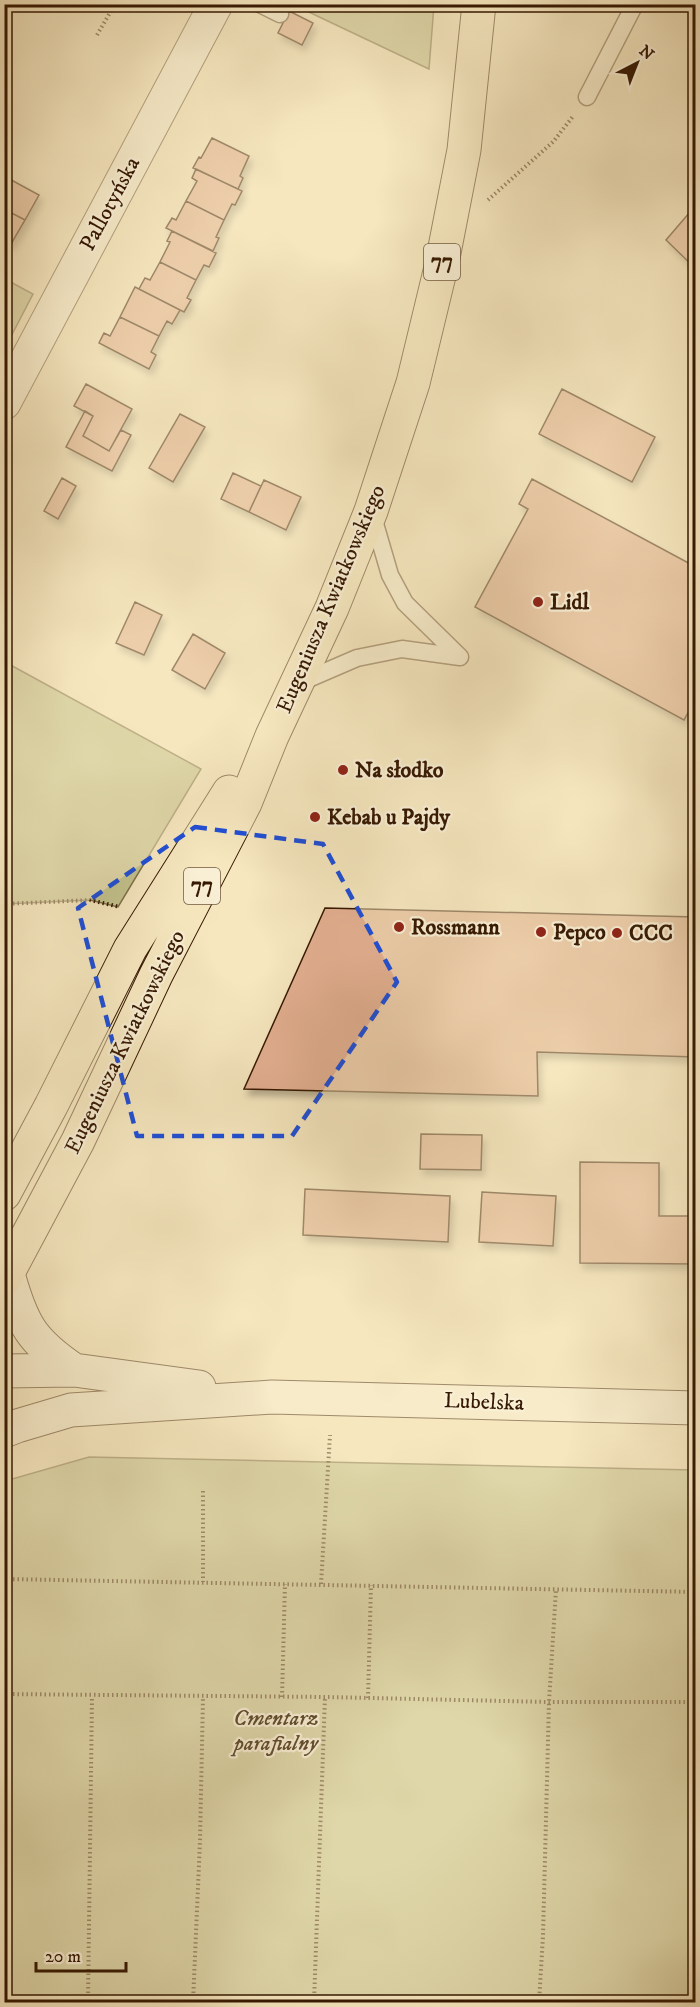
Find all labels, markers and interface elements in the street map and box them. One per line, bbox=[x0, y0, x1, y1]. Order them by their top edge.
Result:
north arrow bbox=[607, 33, 667, 93]
text: N bbox=[635, 41, 658, 64]
street label: Pallotyńska bbox=[74, 152, 146, 256]
road number: 77 bbox=[424, 244, 460, 280]
street label: Eugeniusza Kwiatkowskiego bbox=[271, 481, 391, 717]
place label: Lidl bbox=[550, 589, 590, 616]
marker: Lidl bbox=[531, 595, 545, 609]
place label: Na słodko bbox=[355, 757, 444, 784]
marker: Na słodko bbox=[336, 763, 350, 777]
place label: Kebab u Pajdy bbox=[327, 804, 451, 832]
marker: Kebab u Pajdy bbox=[308, 810, 322, 824]
road number: 77 bbox=[184, 868, 220, 904]
place label: Rossmann bbox=[411, 914, 500, 941]
place label: Pepco bbox=[553, 919, 606, 946]
marker: Rossmann bbox=[392, 920, 406, 934]
place label: CCC bbox=[629, 920, 673, 947]
marker: Pepco bbox=[534, 925, 548, 939]
street label: Eugeniusza Kwiatkowskiego bbox=[59, 926, 191, 1158]
marker: CCC bbox=[610, 926, 624, 940]
street label: Lubelska bbox=[444, 1387, 525, 1417]
park label: Cmentarz parafialny bbox=[230, 1705, 319, 1757]
scale bar bbox=[36, 1935, 126, 1973]
text: 20 m bbox=[45, 1946, 81, 1968]

